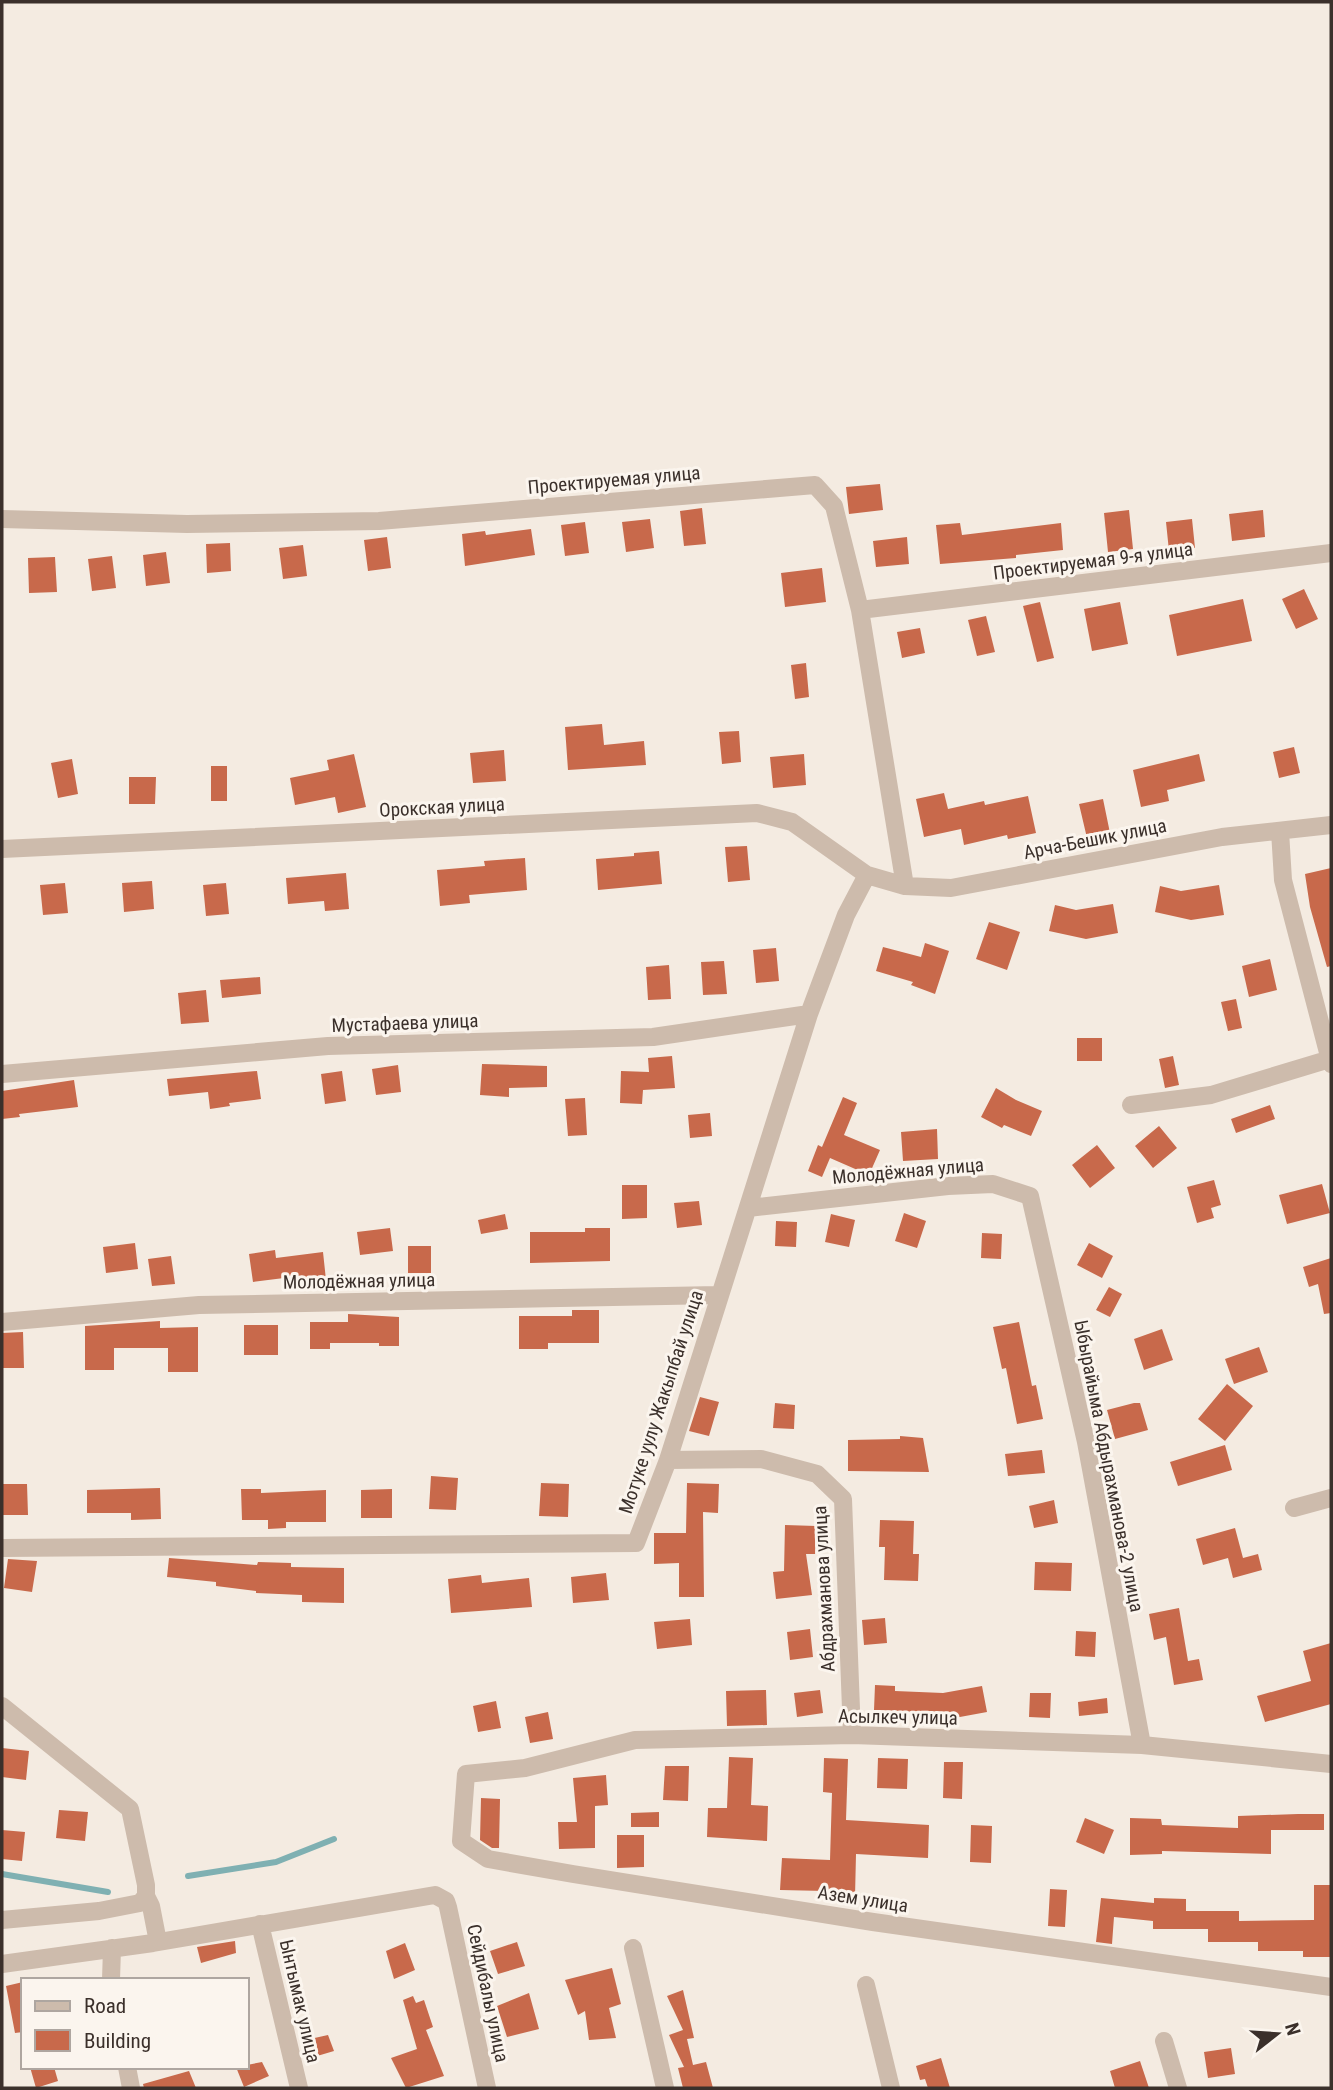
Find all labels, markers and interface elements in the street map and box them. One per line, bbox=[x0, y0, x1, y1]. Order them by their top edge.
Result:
street label: Проектируемая улица bbox=[527, 461, 701, 499]
street label: Проектируемая 9-я улица bbox=[992, 537, 1194, 585]
street label: Орокская улица bbox=[379, 792, 505, 822]
street label: Арча-Бешик улица bbox=[1022, 814, 1168, 864]
street label: Мустафаева улица bbox=[331, 1009, 479, 1037]
street label: Молодёжная улица bbox=[831, 1153, 985, 1189]
street label: Молодёжная улица bbox=[283, 1268, 435, 1294]
street label: Мотуке уулу Жакыпбай улица bbox=[614, 1287, 708, 1517]
street label: Ыбырайыма Абдырахманова-2 улица bbox=[1069, 1318, 1149, 1614]
street label: Абдрахманова улица bbox=[808, 1505, 840, 1673]
street label: Асылкеч улица bbox=[838, 1704, 958, 1730]
street label: Азем улица bbox=[816, 1881, 910, 1917]
street label: Сейдибалы улица bbox=[462, 1922, 514, 2064]
street label: Ынтымак улица bbox=[275, 1937, 325, 2065]
legend bbox=[21, 1978, 248, 2069]
text: Road bbox=[84, 1994, 126, 2018]
north arrow bbox=[1242, 1999, 1312, 2069]
text: N bbox=[1280, 2020, 1305, 2038]
text: Building bbox=[84, 2029, 151, 2053]

